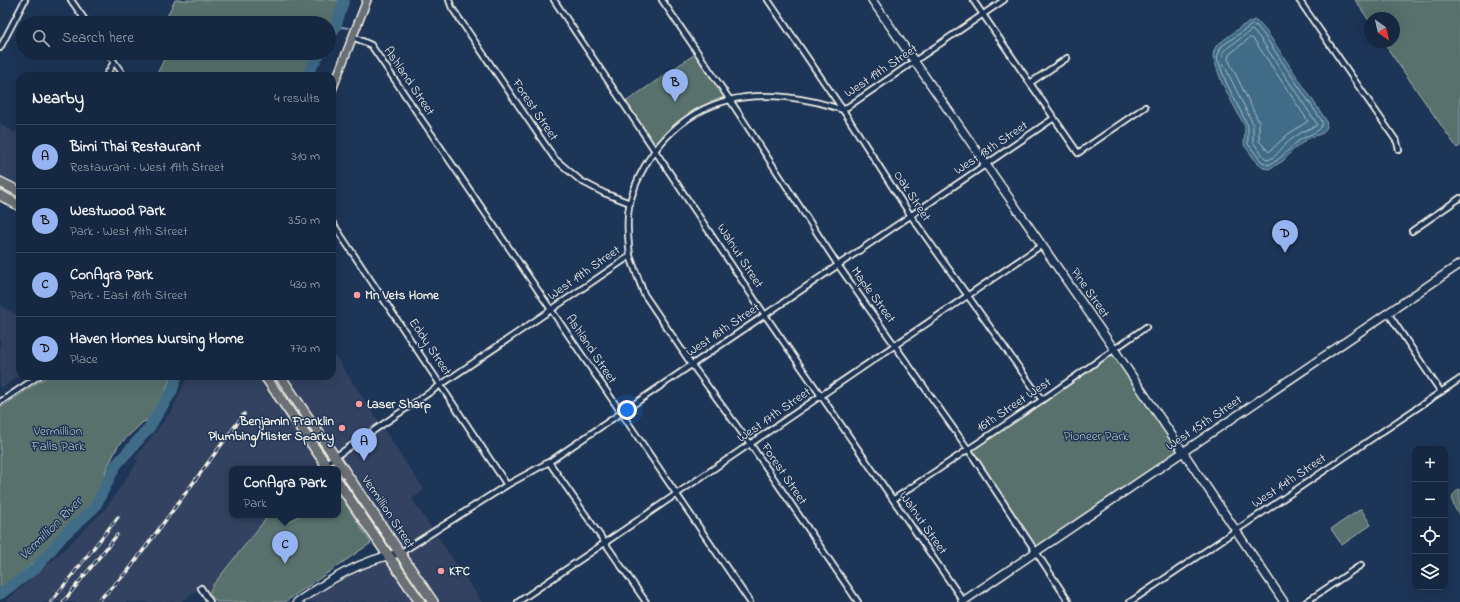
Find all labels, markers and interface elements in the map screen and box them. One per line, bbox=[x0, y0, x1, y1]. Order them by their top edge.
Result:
north arrow bbox=[1364, 12, 1400, 48]
search box bbox=[16, 16, 336, 60]
icon: search bbox=[30, 27, 52, 49]
text: Search here bbox=[62, 27, 134, 49]
street label: West 19th Street bbox=[841, 39, 922, 103]
street label: Ashland Street bbox=[379, 43, 440, 120]
pin: B bbox=[662, 69, 688, 102]
street label: Forest Street bbox=[507, 74, 563, 145]
text: Nearby bbox=[32, 86, 84, 111]
text: 4 results bbox=[274, 89, 320, 108]
street label: West 18th Street bbox=[950, 116, 1032, 180]
text: Bimi Thai Restaurant bbox=[70, 136, 201, 158]
text: A bbox=[41, 147, 49, 166]
text: 310 m bbox=[292, 147, 320, 166]
text: Restaurant · West 19th Street bbox=[70, 158, 224, 177]
street label: Oak Street bbox=[888, 167, 936, 226]
text: Westwood Park bbox=[70, 200, 166, 222]
text: B bbox=[41, 211, 49, 230]
text: 350 m bbox=[288, 211, 320, 230]
street label: Walnut Street bbox=[712, 220, 768, 293]
pin: D bbox=[1272, 220, 1298, 253]
text: Park · West 19th Street bbox=[70, 222, 188, 241]
street label: West 19th Street bbox=[544, 241, 625, 305]
street label: Maple Street bbox=[846, 263, 900, 328]
text: ConAgra Park bbox=[70, 264, 153, 286]
street label: Pine Street bbox=[1066, 264, 1115, 322]
text: C bbox=[41, 275, 49, 294]
text: 430 m bbox=[290, 275, 320, 294]
text: Park · East 18th Street bbox=[70, 286, 187, 305]
place label: Mn Vets Home bbox=[365, 286, 440, 305]
marker: Mn Vets Home bbox=[352, 290, 362, 300]
street label: West 18th Street bbox=[682, 298, 764, 362]
street label: Ashland Street bbox=[561, 311, 622, 388]
street label: Eddy Street bbox=[403, 314, 457, 381]
text: Haven Homes Nursing Home bbox=[70, 328, 244, 350]
text: D bbox=[40, 339, 50, 358]
text: 770 m bbox=[290, 339, 320, 358]
text: Place bbox=[70, 350, 98, 369]
street label: 16th Street West bbox=[973, 373, 1056, 437]
street label: West 17th Street bbox=[733, 382, 815, 447]
street label: West 15th Street bbox=[1162, 390, 1246, 456]
place label: Laser Sharp bbox=[367, 395, 431, 414]
marker: Laser Sharp bbox=[354, 399, 364, 409]
your location bbox=[617, 400, 637, 420]
place label: Benjamin Franklin Plumbing/Mister Sparky bbox=[208, 412, 335, 448]
park label: Vermillion Falls Park bbox=[30, 422, 85, 456]
marker: Benjamin Franklin Plumbing/Mister Sparky bbox=[337, 423, 347, 433]
park label: Pioneer Park bbox=[1064, 427, 1129, 446]
pin: A bbox=[351, 428, 377, 461]
street label: Forest Street bbox=[756, 438, 812, 509]
map controls bbox=[1412, 446, 1448, 590]
button: + bbox=[1412, 446, 1448, 482]
street label: West 14th Street bbox=[1248, 449, 1331, 513]
popup bbox=[229, 466, 341, 518]
street label: Vermillion Street bbox=[356, 471, 420, 553]
text: ConAgra Park bbox=[243, 472, 327, 494]
button: − bbox=[1412, 482, 1448, 518]
street label: Walnut Street bbox=[894, 487, 952, 559]
water label: Vermillion River bbox=[15, 491, 89, 565]
text: Park bbox=[243, 494, 267, 513]
button: locate bbox=[1412, 518, 1448, 554]
pin: C bbox=[272, 531, 298, 564]
button: layers bbox=[1412, 554, 1448, 590]
place label: KFC bbox=[449, 562, 470, 581]
marker: KFC bbox=[436, 566, 446, 576]

